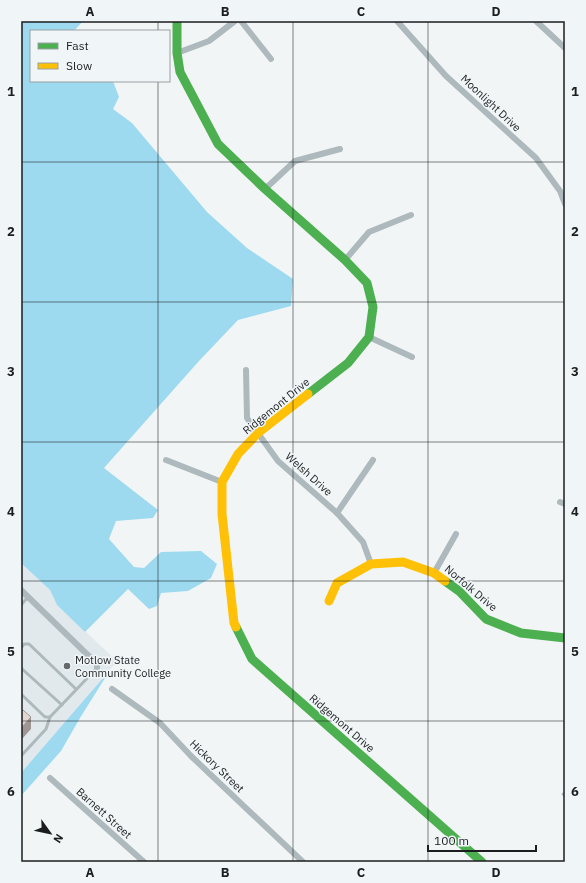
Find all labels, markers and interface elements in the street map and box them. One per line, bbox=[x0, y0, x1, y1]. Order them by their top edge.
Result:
text: A bbox=[86, 3, 95, 20]
text: B bbox=[221, 3, 230, 20]
text: C bbox=[357, 3, 366, 20]
text: D bbox=[491, 3, 501, 20]
legend bbox=[30, 30, 170, 82]
text: Fast bbox=[66, 38, 89, 53]
text: Slow bbox=[66, 58, 92, 73]
street label: Moonlight Drive bbox=[458, 72, 524, 134]
text: 1 bbox=[7, 83, 15, 100]
text: 1 bbox=[571, 83, 579, 100]
text: 2 bbox=[7, 223, 15, 240]
text: 2 bbox=[571, 223, 579, 240]
text: 3 bbox=[7, 363, 15, 380]
text: 3 bbox=[571, 363, 579, 380]
street label: Ridgemont Drive bbox=[240, 375, 312, 437]
street label: Welsh Drive bbox=[283, 449, 335, 499]
text: 4 bbox=[7, 503, 15, 520]
text: 4 bbox=[571, 503, 579, 520]
street label: Norfolk Drive bbox=[442, 562, 500, 614]
text: 5 bbox=[7, 643, 15, 660]
text: 5 bbox=[571, 643, 579, 660]
place label: Motlow State Community College bbox=[75, 653, 171, 680]
marker: Motlow State Community College bbox=[62, 661, 72, 671]
street label: Ridgemont Drive bbox=[306, 691, 378, 755]
street label: Hickory Street bbox=[187, 737, 247, 796]
text: 6 bbox=[7, 783, 15, 800]
text: 6 bbox=[571, 783, 579, 800]
street label: Barnett Street bbox=[73, 784, 135, 842]
north arrow bbox=[30, 813, 70, 853]
scale bar bbox=[428, 827, 536, 853]
text: N bbox=[50, 831, 66, 846]
text: 100 m bbox=[434, 833, 469, 848]
text: A bbox=[86, 864, 95, 881]
text: B bbox=[221, 864, 230, 881]
text: C bbox=[357, 864, 366, 881]
text: D bbox=[491, 864, 501, 881]

